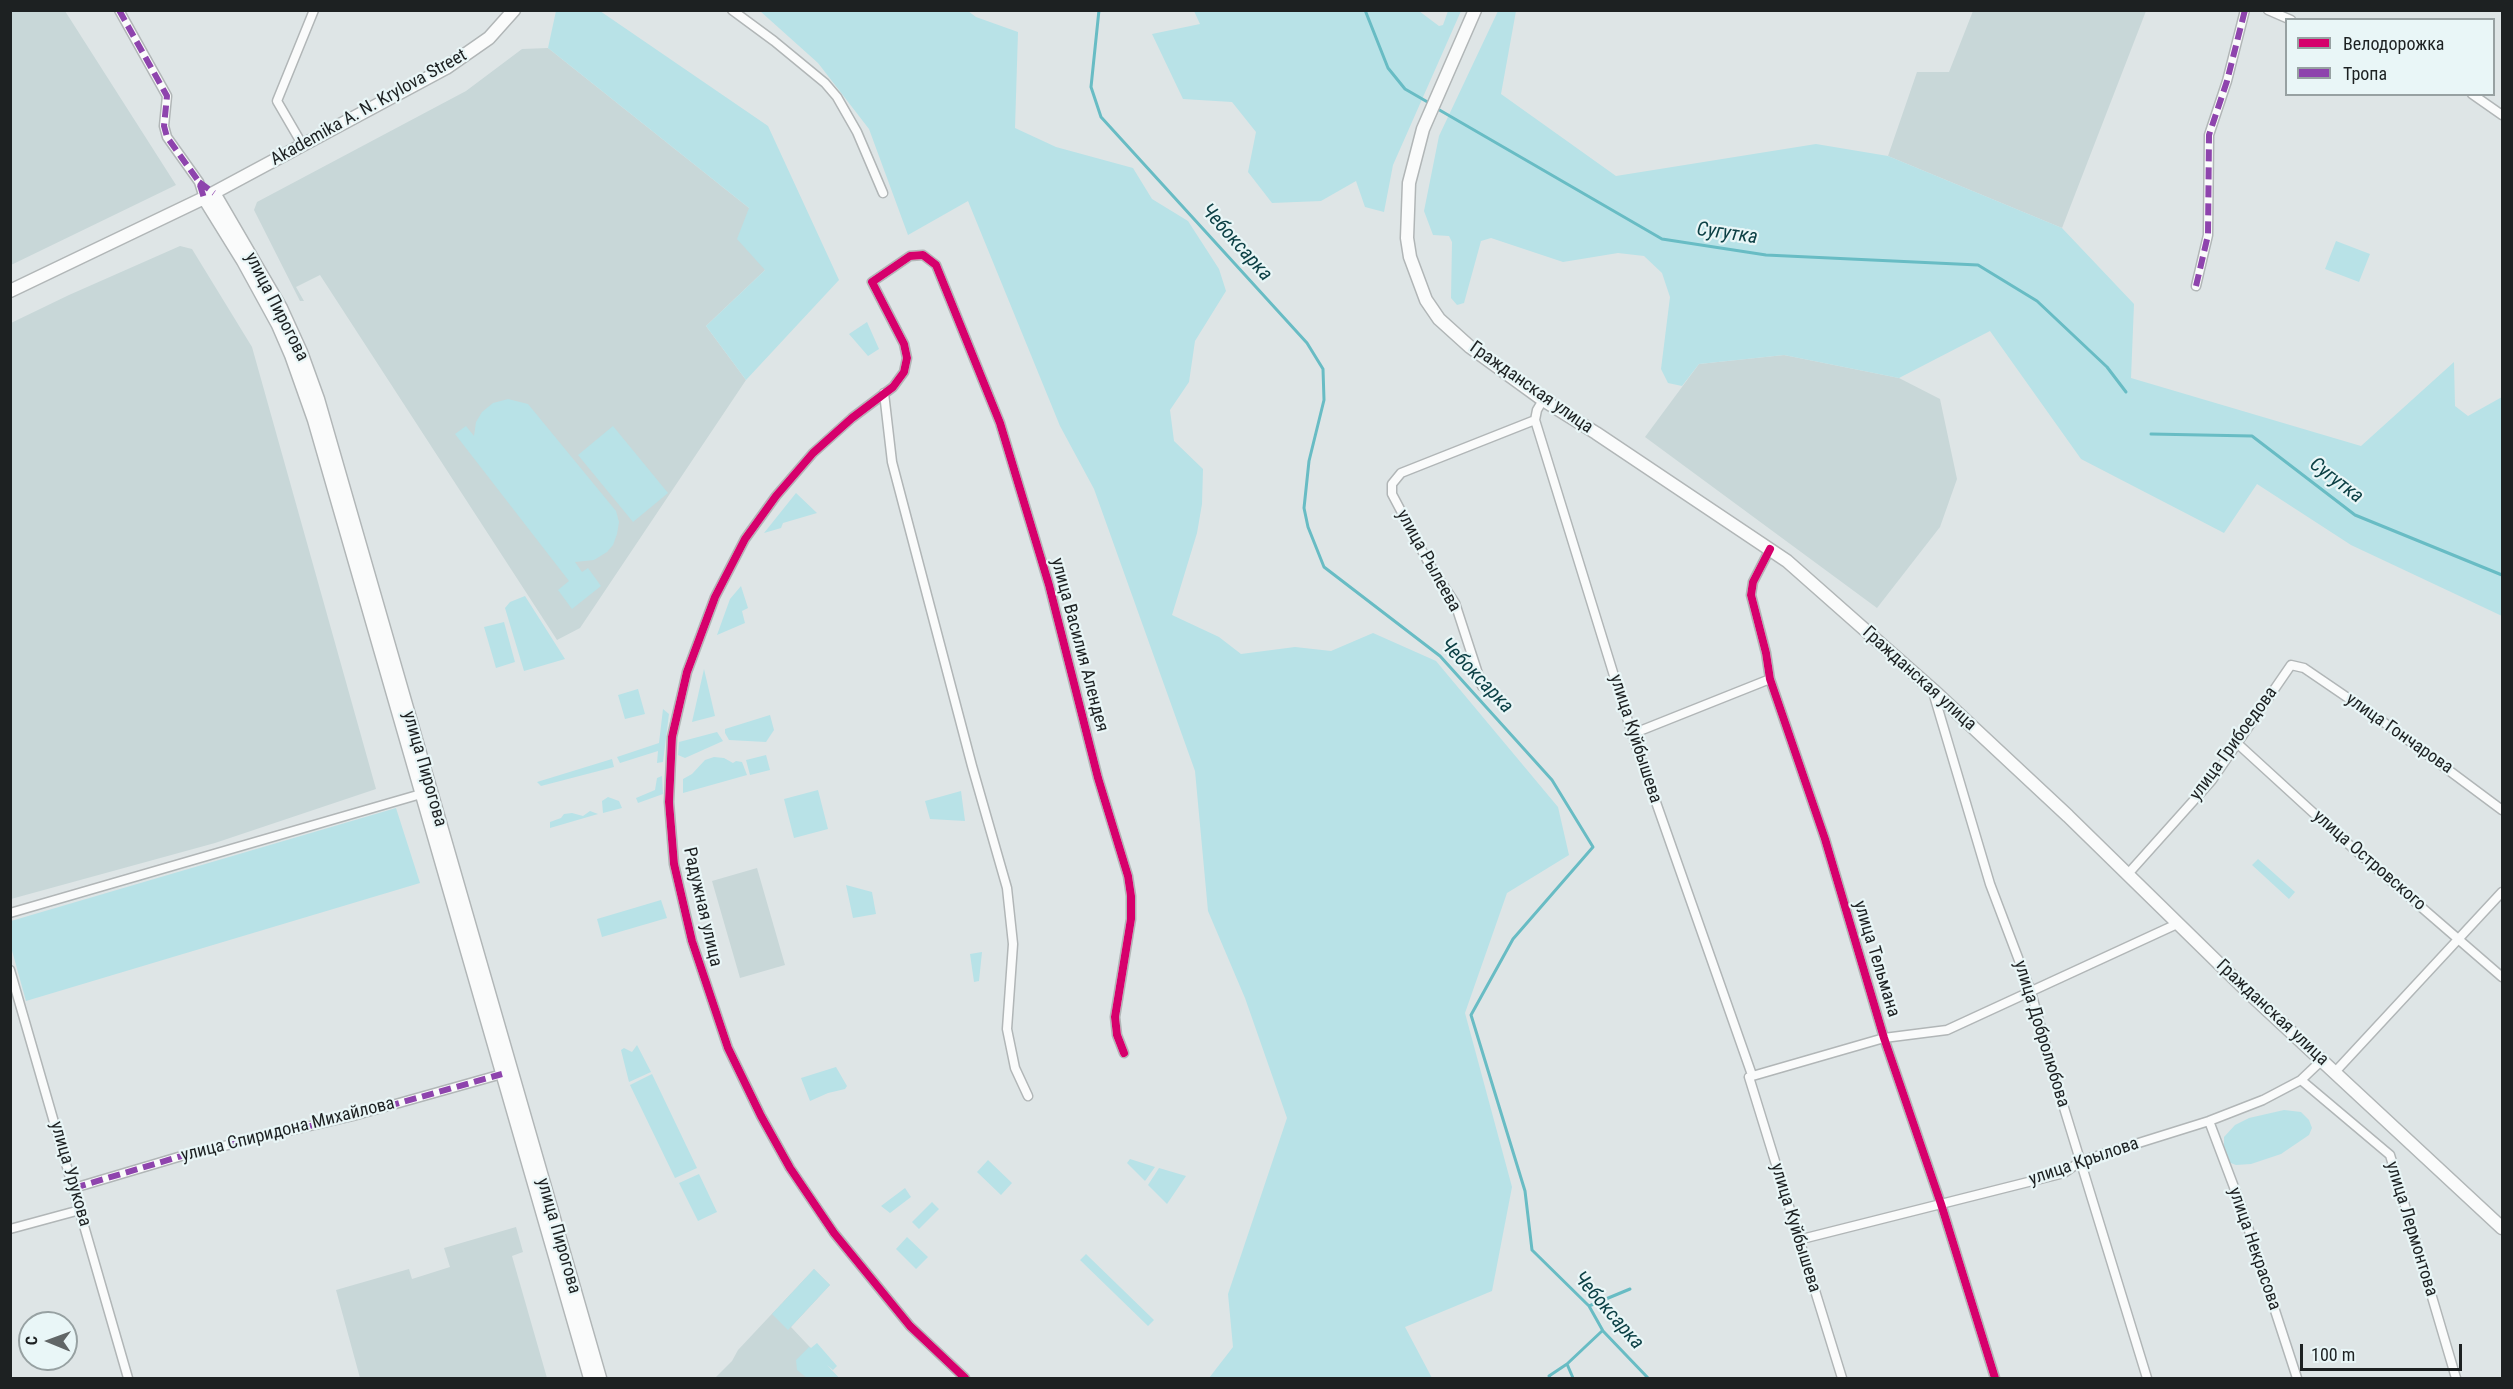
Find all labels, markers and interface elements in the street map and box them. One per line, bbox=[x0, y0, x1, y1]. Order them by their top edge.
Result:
legend bbox=[2285, 18, 2495, 96]
text: Велодорожка bbox=[2343, 33, 2444, 54]
street label: Akademika A. N. Krylova Street bbox=[267, 45, 471, 171]
text: Тропа bbox=[2343, 63, 2387, 84]
water label: Чебоксарка bbox=[1195, 199, 1277, 287]
water label: Сугутка bbox=[1695, 218, 1759, 250]
street label: улица Пирогова bbox=[239, 249, 313, 365]
street label: Гражданская улица bbox=[1465, 337, 1597, 439]
water label: Сугутка bbox=[2304, 453, 2368, 509]
street label: улица Рылеева bbox=[1391, 506, 1465, 616]
street label: улица Василия Алендея bbox=[1045, 556, 1113, 734]
street label: Гражданская улица bbox=[1858, 622, 1980, 736]
water label: Чебоксарка bbox=[1434, 633, 1518, 719]
street label: улица Куйбышева bbox=[1604, 672, 1666, 806]
street label: улица Грибоедова bbox=[2186, 683, 2282, 805]
street label: улица Гончарова bbox=[2341, 689, 2457, 779]
street label: улица Пирогова bbox=[397, 709, 451, 829]
street label: улица Островского bbox=[2308, 806, 2430, 916]
street label: Радужная улица bbox=[678, 845, 726, 969]
street label: улица Тельмана bbox=[1848, 898, 1904, 1020]
street label: Гражданская улица bbox=[2211, 955, 2333, 1071]
street label: улица Добролюбова bbox=[2008, 958, 2074, 1110]
street label: улица Спиридона Михайлова bbox=[179, 1093, 397, 1167]
street label: улица Урукова bbox=[45, 1119, 95, 1229]
street label: улица Крылова bbox=[2026, 1133, 2142, 1191]
street label: улица Лермонтова bbox=[2380, 1159, 2442, 1299]
street label: улица Куйбышева bbox=[1765, 1161, 1825, 1295]
street label: улица Пирогова bbox=[531, 1176, 585, 1296]
street label: улица Некрасова bbox=[2223, 1185, 2285, 1313]
water label: Чебоксарка bbox=[1568, 1267, 1648, 1355]
north arrow bbox=[18, 1311, 78, 1371]
scale bar bbox=[2303, 1332, 2465, 1370]
text: С bbox=[22, 1336, 41, 1345]
text: 100 m bbox=[2311, 1344, 2355, 1365]

